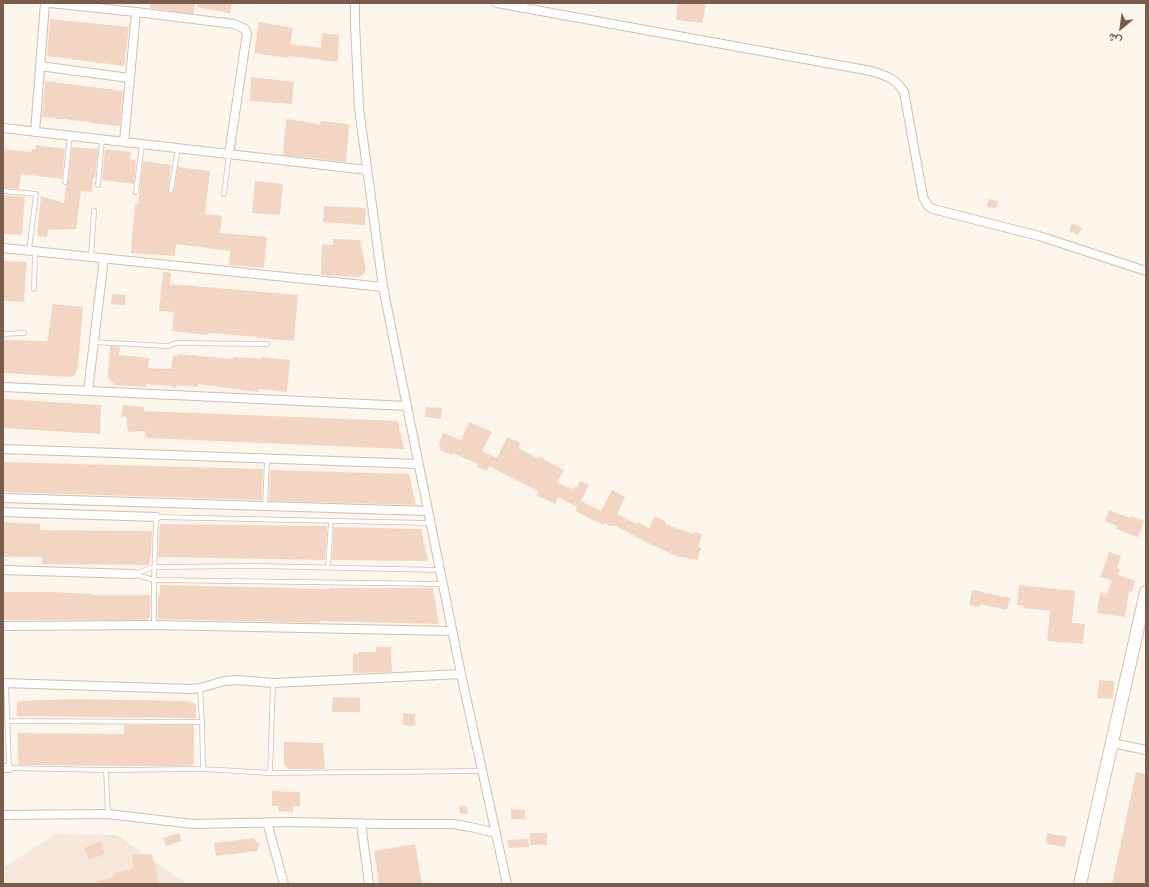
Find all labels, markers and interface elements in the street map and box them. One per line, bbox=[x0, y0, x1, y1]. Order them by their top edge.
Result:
north arrow bbox=[1101, 8, 1141, 48]
text: ش bbox=[1106, 30, 1124, 48]

